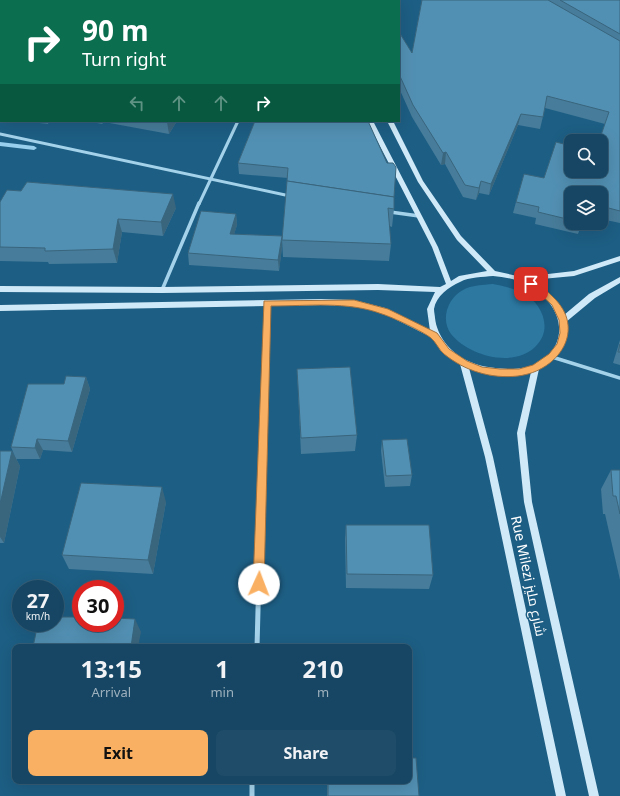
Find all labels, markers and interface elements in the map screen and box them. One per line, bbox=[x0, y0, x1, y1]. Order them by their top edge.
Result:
text: 90 m bbox=[82, 11, 149, 49]
icon: right bbox=[16, 16, 68, 68]
text: Turn right bbox=[82, 47, 166, 71]
icon: left bbox=[126, 92, 148, 114]
icon: ahead bbox=[168, 92, 190, 114]
icon: ahead bbox=[210, 92, 232, 114]
icon: right bbox=[252, 92, 274, 114]
map controls bbox=[564, 134, 608, 230]
button: search bbox=[564, 134, 608, 178]
button: layers bbox=[564, 186, 608, 230]
pin bbox=[514, 267, 548, 301]
icon: arrive bbox=[520, 273, 542, 295]
street label: Rue Milezi شارع مليز bbox=[507, 514, 551, 638]
position arrow bbox=[238, 563, 280, 605]
speed limit sign: 30 bbox=[72, 580, 124, 632]
text: 27 bbox=[27, 587, 49, 614]
text: km/h bbox=[26, 609, 50, 623]
text: 13:15 bbox=[80, 652, 142, 685]
text: 1 bbox=[215, 652, 229, 685]
text: 210 bbox=[302, 652, 344, 685]
text: Arrival bbox=[91, 683, 131, 701]
text: min bbox=[210, 683, 234, 701]
text: m bbox=[317, 683, 329, 701]
button: Exit bbox=[28, 730, 208, 776]
button: Share bbox=[216, 730, 396, 776]

